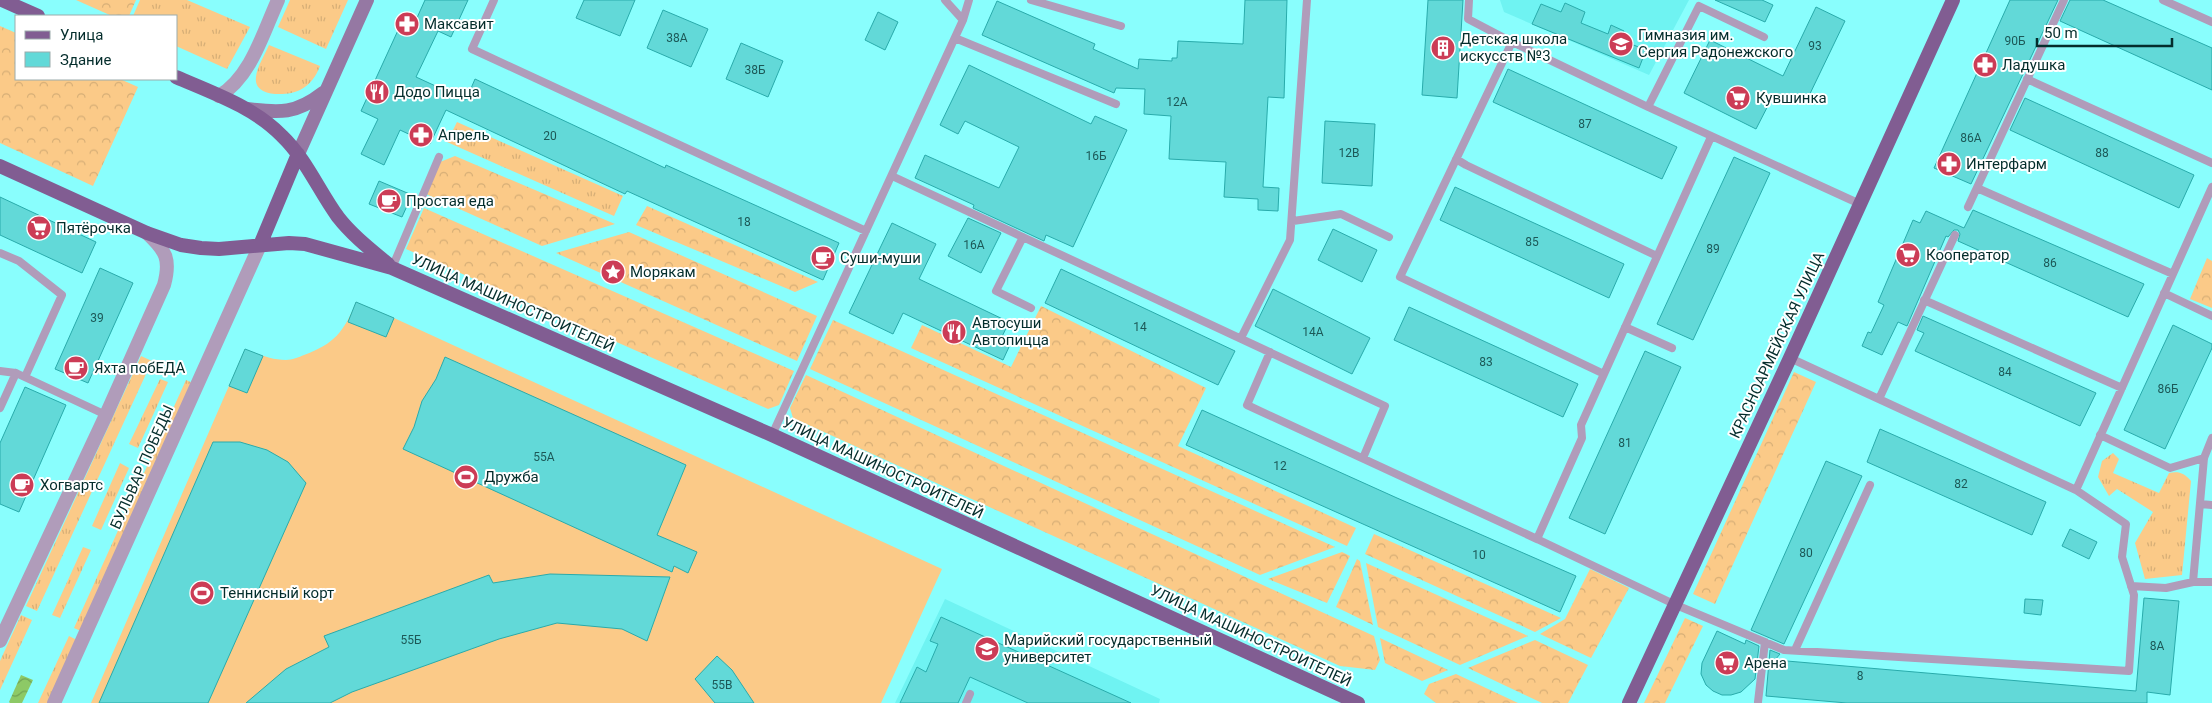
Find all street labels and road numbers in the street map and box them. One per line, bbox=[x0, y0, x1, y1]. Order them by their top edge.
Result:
street label: КРАСНОАРМЕЙСКАЯ УЛИЦА bbox=[1726, 249, 1828, 441]
street label: УЛИЦА МАШИНОСТРОИТЕЛЕЙ bbox=[409, 250, 617, 356]
street label: БУЛЬВАР ПОБЕДЫ bbox=[107, 402, 177, 532]
street label: УЛИЦА МАШИНОСТРОИТЕЛЕЙ bbox=[780, 413, 986, 523]
street label: УЛИЦА МАШИНОСТРОИТЕЛЕЙ bbox=[1148, 581, 1354, 691]

